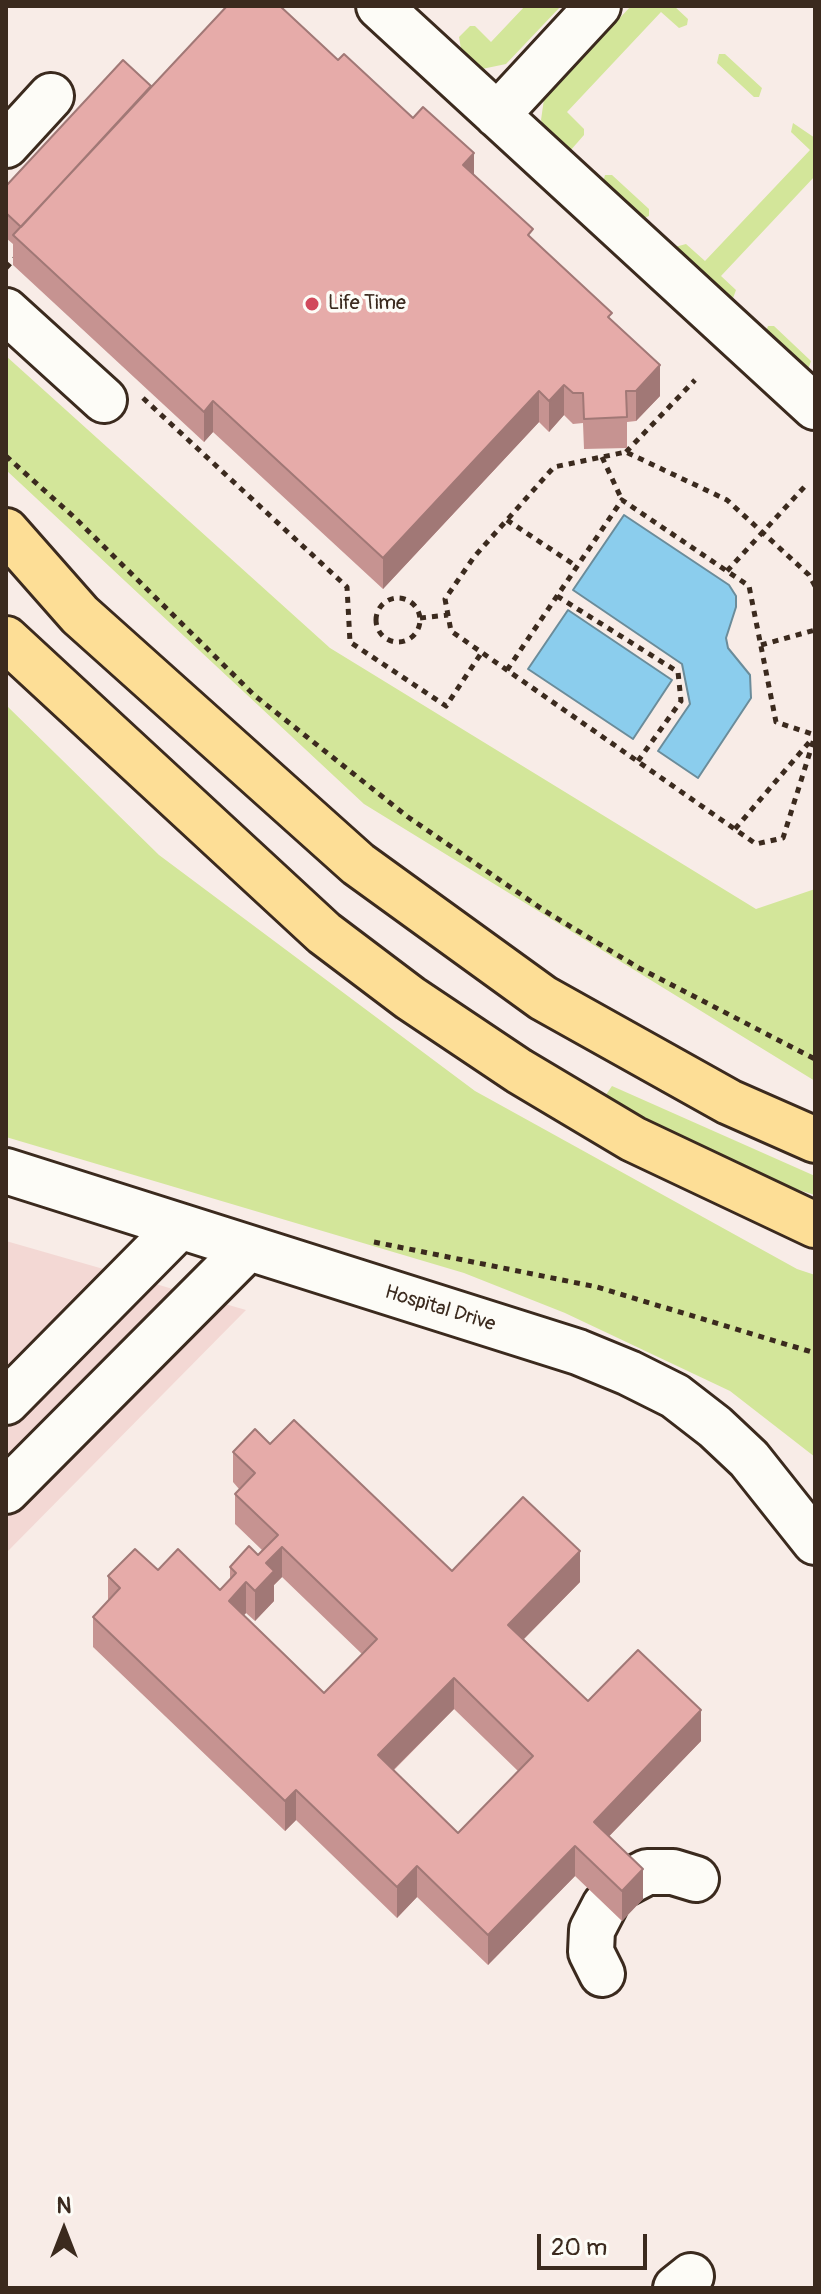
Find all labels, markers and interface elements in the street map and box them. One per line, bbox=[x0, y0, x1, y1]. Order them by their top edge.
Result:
place label: Life Time bbox=[328, 292, 406, 316]
marker: Life Time bbox=[303, 295, 321, 313]
street label: Hospital Drive bbox=[382, 1281, 498, 1337]
north arrow bbox=[24, 2190, 104, 2270]
text: N bbox=[57, 2192, 71, 2220]
scale bar bbox=[541, 2218, 651, 2268]
text: 20 m bbox=[551, 2233, 607, 2262]

